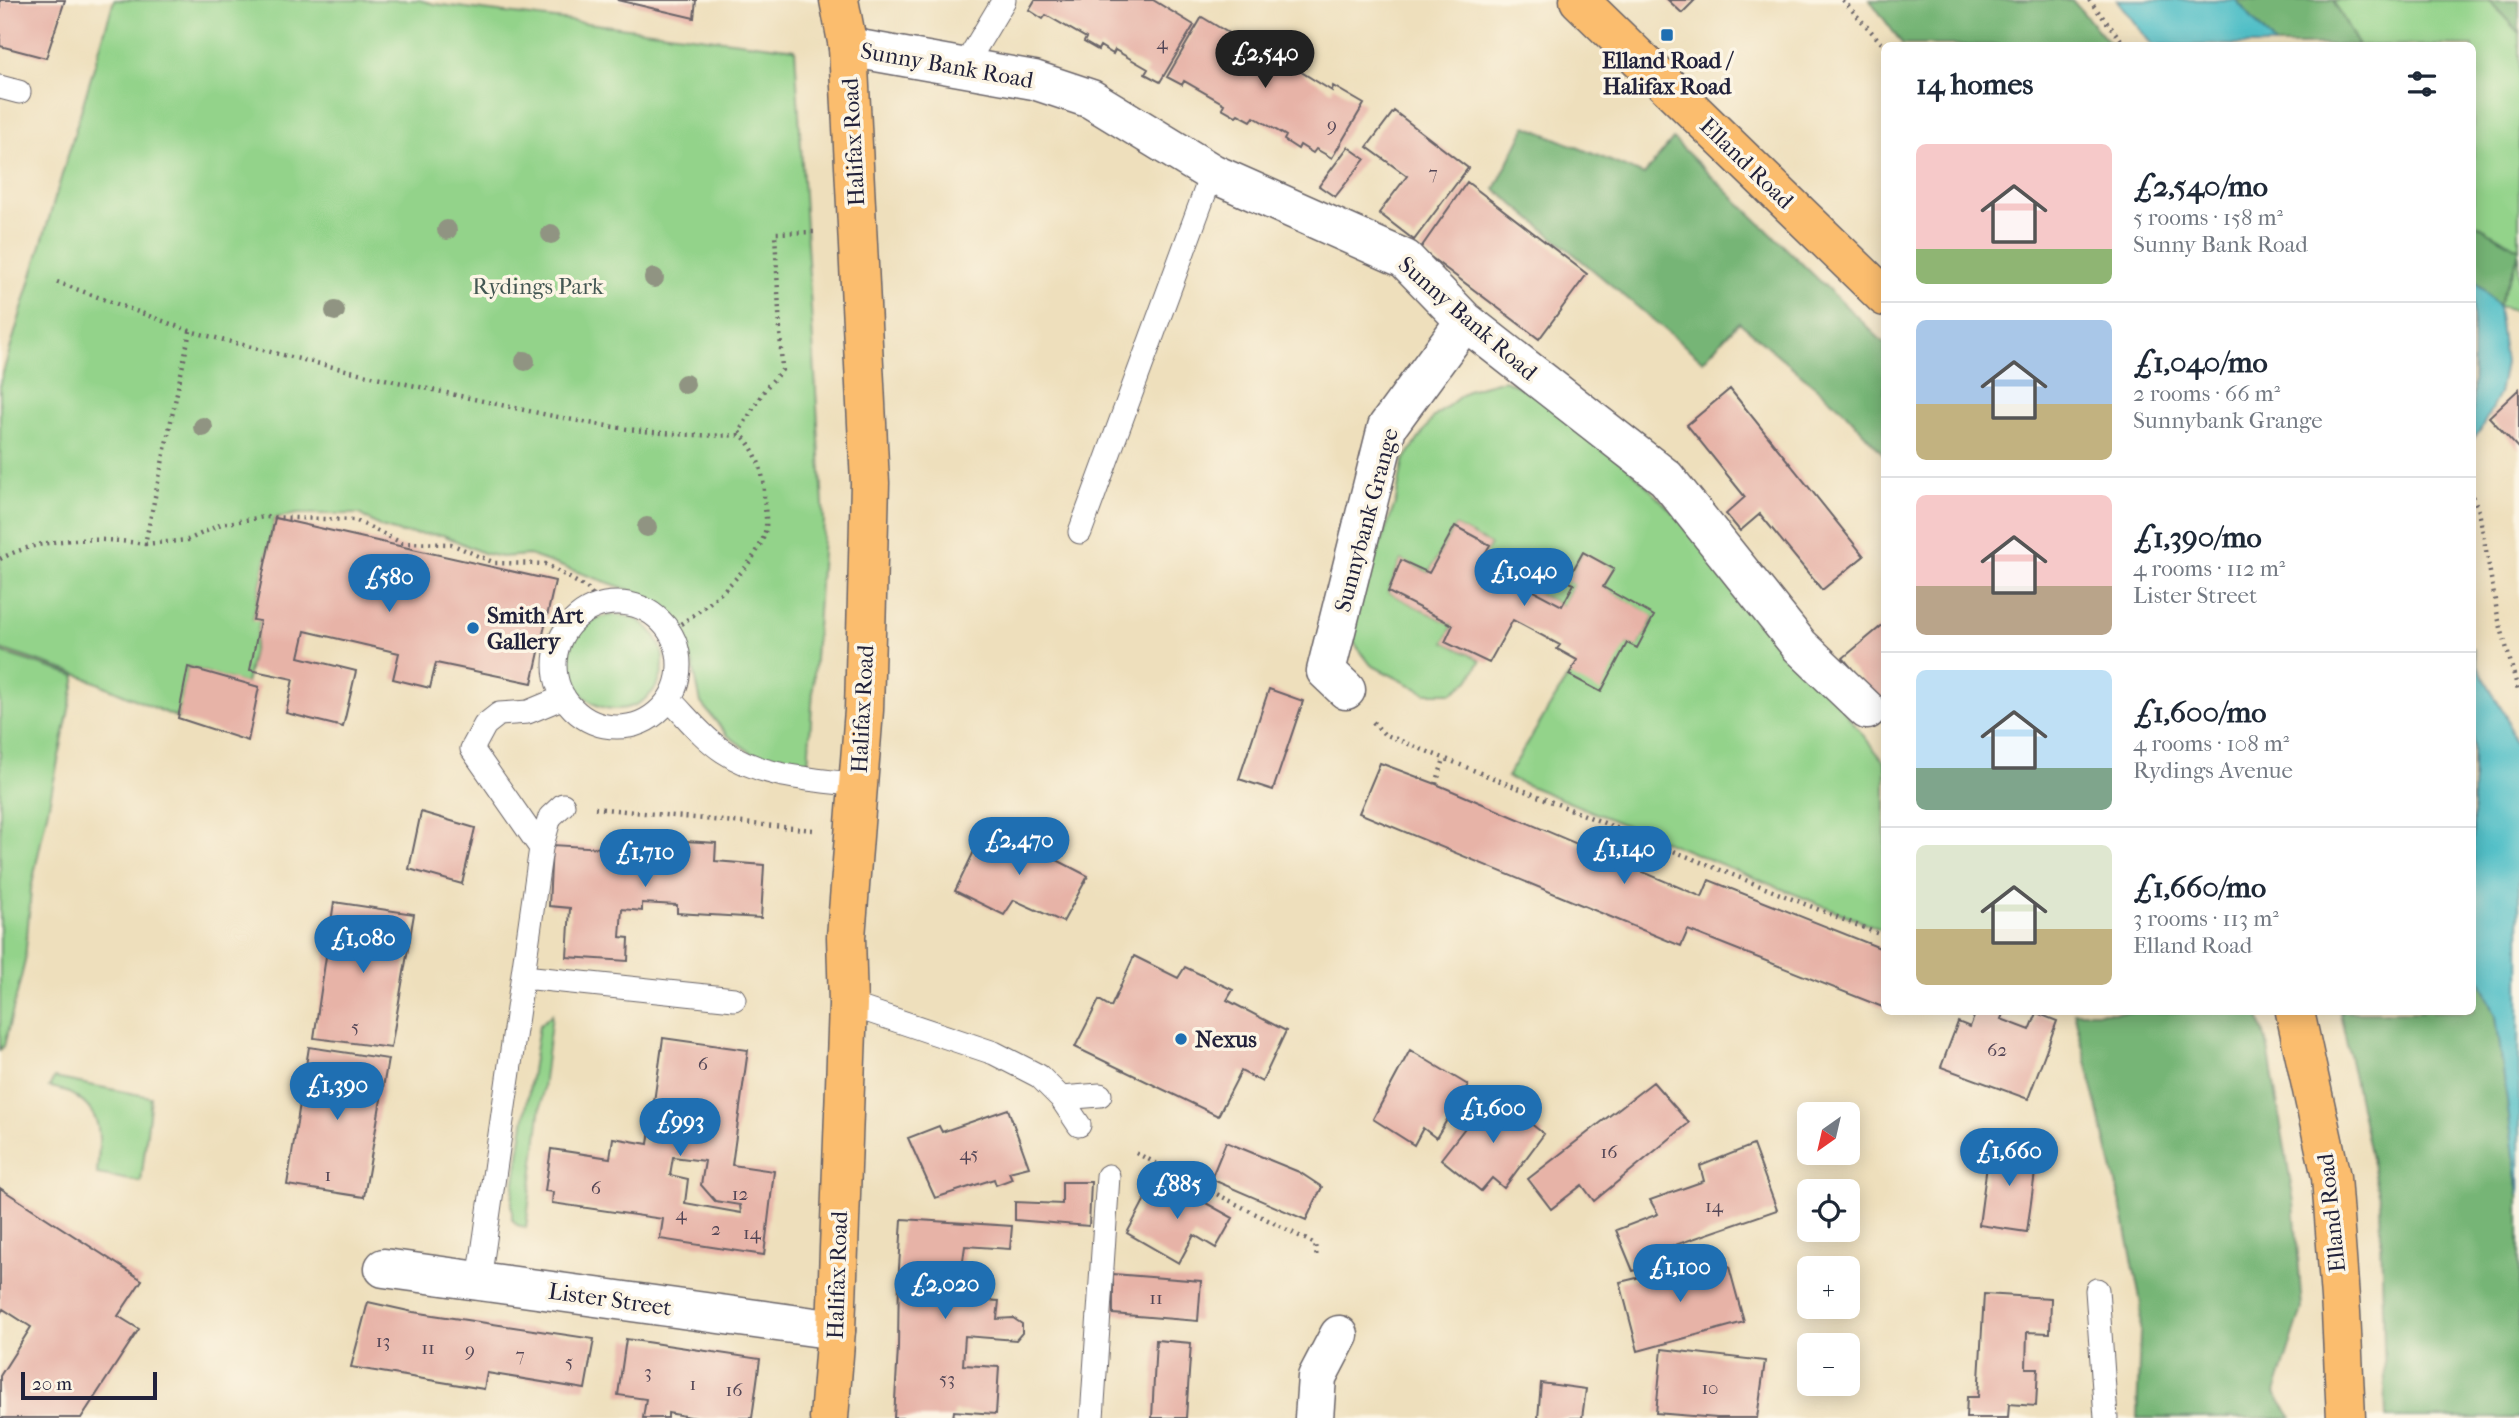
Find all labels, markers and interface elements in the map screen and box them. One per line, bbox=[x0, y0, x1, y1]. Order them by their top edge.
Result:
marker: Elland Road / Halifax Road bbox=[1659, 27, 1675, 43]
pin: £2,540 bbox=[1208, 31, 1322, 90]
house number: 4 bbox=[1156, 32, 1168, 54]
street label: Sunny Bank Road bbox=[858, 37, 1036, 94]
text: £2,540 bbox=[1231, 39, 1299, 66]
place label: Elland Road / Halifax Road bbox=[1602, 47, 1734, 100]
icon: filters bbox=[2403, 65, 2441, 103]
text: 14 homes bbox=[1916, 67, 2033, 102]
street label: Halifax Road bbox=[837, 77, 870, 207]
street label: Elland Road bbox=[1694, 112, 1799, 215]
house number: 9 bbox=[1327, 114, 1337, 136]
house number: 7 bbox=[1428, 162, 1438, 184]
text: £2,540/mo bbox=[2133, 169, 2268, 204]
icon: home bbox=[1972, 172, 2056, 256]
text: 5 rooms · 158 m² bbox=[2133, 204, 2283, 231]
text: Sunny Bank Road bbox=[2133, 231, 2308, 258]
street label: Sunny Bank Road bbox=[1393, 251, 1543, 386]
park label: Rydings Park bbox=[472, 273, 605, 300]
text: £1,040/mo bbox=[2133, 345, 2268, 380]
icon: home bbox=[1972, 348, 2056, 432]
text: 2 rooms · 66 m² bbox=[2133, 380, 2280, 407]
text: Sunnybank Grange bbox=[2133, 407, 2323, 434]
street label: Sunnybank Grange bbox=[1329, 425, 1404, 615]
text: £1,390/mo bbox=[2133, 520, 2262, 555]
icon: home bbox=[1972, 523, 2056, 607]
pin: £1,040 bbox=[1467, 548, 1581, 608]
pin: £580 bbox=[348, 554, 430, 614]
text: 4 rooms · 112 m² bbox=[2133, 555, 2285, 582]
text: £1,040 bbox=[1490, 557, 1558, 584]
text: £580 bbox=[364, 563, 414, 590]
text: Lister Street bbox=[2133, 582, 2257, 609]
place label: Smith Art Gallery bbox=[487, 602, 585, 655]
marker: Smith Art Gallery bbox=[465, 620, 481, 636]
street label: Halifax Road bbox=[846, 644, 879, 774]
text: £1,600/mo bbox=[2133, 695, 2266, 730]
icon: home bbox=[1972, 698, 2056, 782]
text: 4 rooms · 108 m² bbox=[2133, 730, 2289, 757]
text: Rydings Avenue bbox=[2133, 757, 2293, 784]
pin: £2,470 bbox=[962, 818, 1076, 877]
text: £2,470 bbox=[984, 826, 1054, 853]
pin: £1,140 bbox=[1567, 826, 1681, 886]
pin: £1,710 bbox=[588, 830, 702, 889]
text: £1,140 bbox=[1593, 835, 1655, 862]
text: £1,710 bbox=[616, 838, 674, 865]
text: £1,660/mo bbox=[2133, 870, 2266, 905]
icon: home bbox=[1972, 873, 2056, 957]
text: 3 rooms · 113 m² bbox=[2133, 905, 2279, 932]
pin: £1,080 bbox=[306, 916, 420, 975]
text: £1,080 bbox=[330, 924, 396, 951]
text: Elland Road bbox=[2133, 932, 2252, 959]
house number: 5 bbox=[351, 1016, 359, 1038]
place label: Nexus bbox=[1195, 1026, 1257, 1053]
marker: Nexus bbox=[1173, 1031, 1189, 1047]
house number: 62 bbox=[1987, 1039, 2007, 1061]
house number: 6 bbox=[698, 1053, 709, 1075]
pin: £1,390 bbox=[280, 1062, 394, 1122]
text: £1,390 bbox=[306, 1071, 368, 1098]
pin: £1,600 bbox=[1436, 1086, 1550, 1145]
text: £1,600 bbox=[1460, 1094, 1526, 1121]
pin: £993 bbox=[639, 1098, 721, 1158]
north arrow bbox=[1797, 1102, 1860, 1166]
map controls bbox=[1797, 1102, 1860, 1396]
text: £993 bbox=[656, 1107, 704, 1134]
pin: £1,660 bbox=[1952, 1128, 2066, 1188]
text: £1,660 bbox=[1976, 1137, 2042, 1164]
house number: 16 bbox=[1601, 1141, 1618, 1163]
house number: 45 bbox=[960, 1143, 978, 1165]
street label: Elland Road bbox=[2312, 1152, 2351, 1274]
pin: £885 bbox=[1136, 1162, 1218, 1221]
house number: 1 bbox=[325, 1164, 331, 1186]
text: £885 bbox=[1153, 1170, 1201, 1197]
house number: 6 bbox=[591, 1177, 602, 1199]
button: locate bbox=[1797, 1179, 1860, 1242]
house number: 12 bbox=[732, 1183, 749, 1205]
house number: 14 bbox=[1705, 1195, 1724, 1217]
house number: 4 bbox=[675, 1203, 687, 1225]
street label: Halifax Road bbox=[822, 1210, 853, 1340]
house number: 2 bbox=[711, 1218, 721, 1240]
house number: 14 bbox=[743, 1222, 762, 1244]
pin: £1,100 bbox=[1623, 1244, 1737, 1304]
text: £1,100 bbox=[1649, 1253, 1711, 1280]
button: + bbox=[1797, 1256, 1860, 1319]
pin: £2,020 bbox=[888, 1262, 1002, 1321]
text: £2,020 bbox=[910, 1270, 980, 1297]
street label: Lister Street bbox=[547, 1277, 673, 1322]
house number: 11 bbox=[1149, 1287, 1163, 1309]
house number: 13 bbox=[376, 1330, 390, 1352]
button: − bbox=[1797, 1333, 1860, 1396]
house number: 11 bbox=[421, 1337, 435, 1359]
house number: 9 bbox=[465, 1339, 475, 1361]
house number: 7 bbox=[515, 1344, 525, 1366]
house number: 5 bbox=[565, 1351, 573, 1373]
house number: 3 bbox=[644, 1361, 652, 1383]
house number: 53 bbox=[939, 1368, 955, 1390]
scale bar bbox=[21, 1369, 158, 1401]
text: 20 m bbox=[32, 1373, 72, 1395]
house number: 1 bbox=[690, 1373, 696, 1395]
house number: 10 bbox=[1701, 1377, 1719, 1399]
house number: 16 bbox=[726, 1379, 743, 1401]

